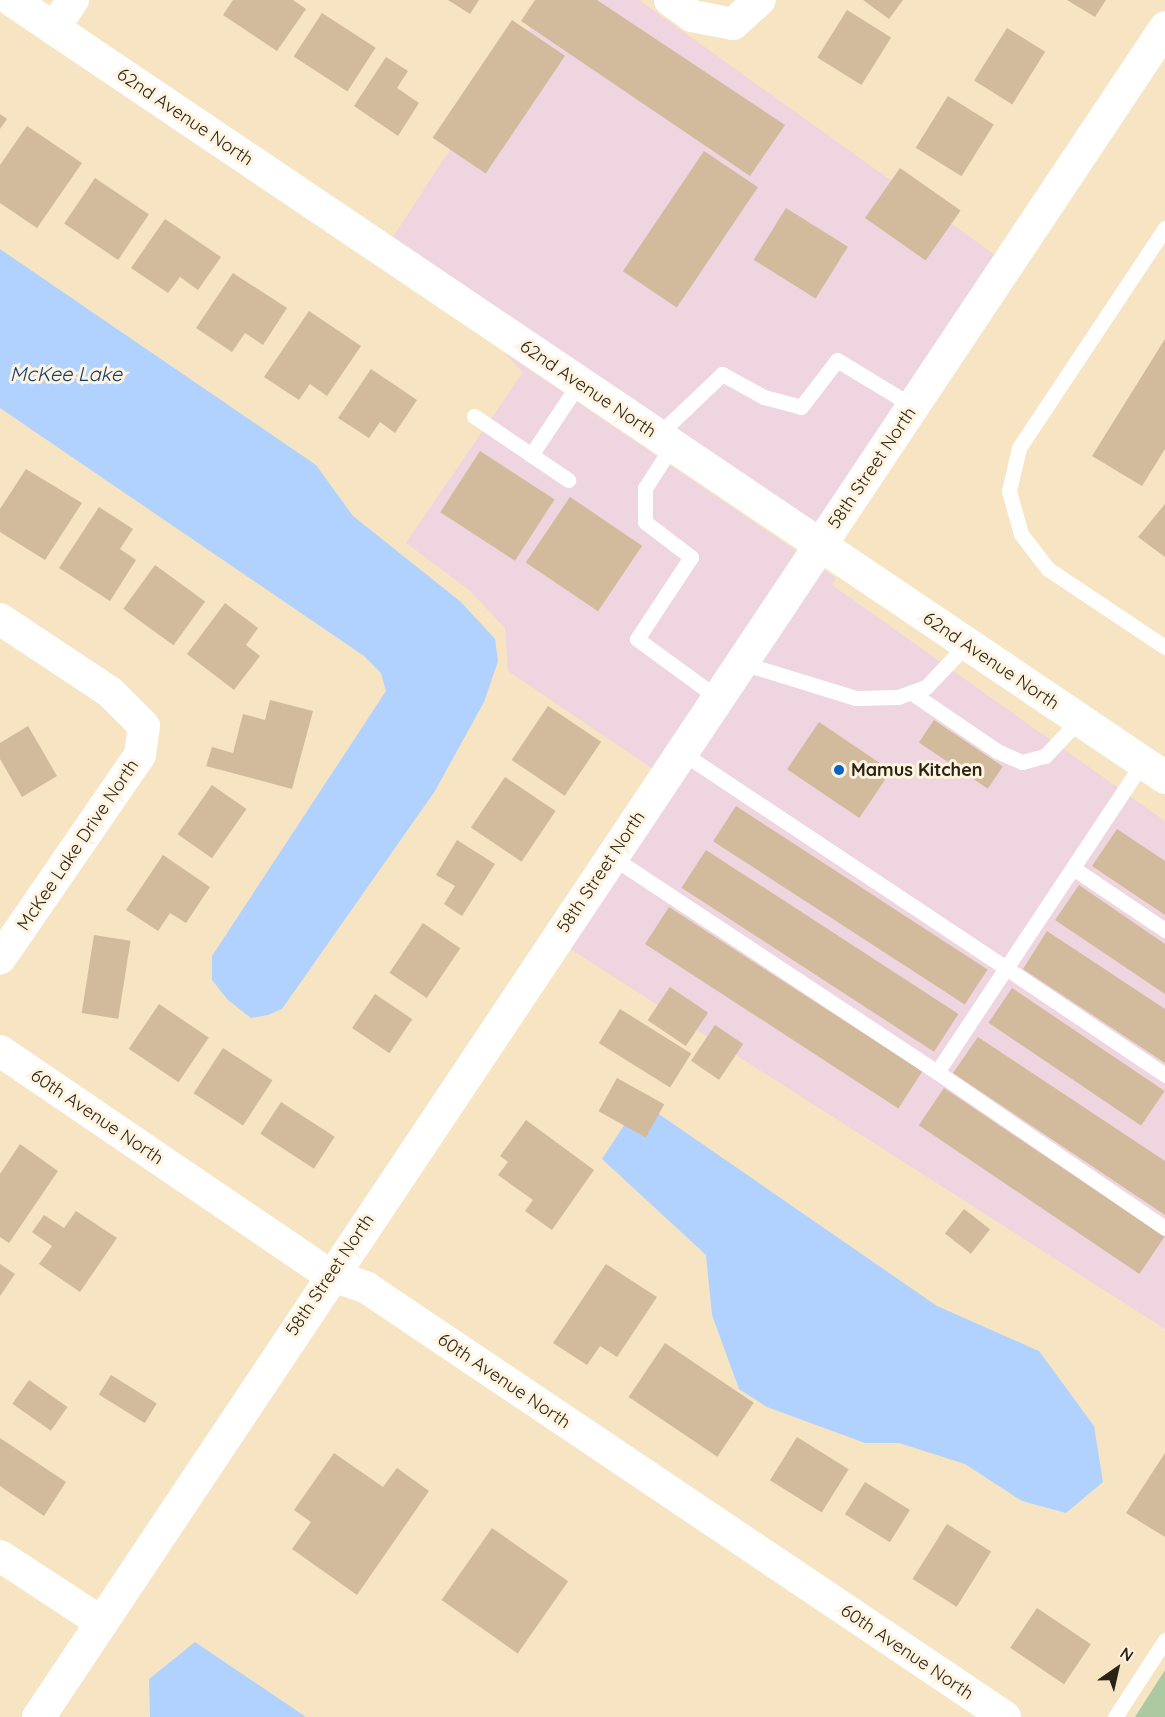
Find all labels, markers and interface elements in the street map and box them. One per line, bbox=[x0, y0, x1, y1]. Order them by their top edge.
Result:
street label: 62nd Avenue North bbox=[113, 63, 257, 171]
street label: 62nd Avenue North bbox=[516, 335, 660, 443]
water label: McKee Lake bbox=[10, 361, 122, 385]
street label: 58th Street North bbox=[823, 403, 921, 533]
street label: 62nd Avenue North bbox=[919, 607, 1063, 715]
street label: McKee Lake Drive North bbox=[13, 755, 143, 935]
place label: Mamus Kitchen bbox=[851, 759, 982, 781]
marker: Mamus Kitchen bbox=[832, 763, 846, 777]
street label: 58th Street North bbox=[552, 807, 650, 937]
street label: 60th Avenue North bbox=[27, 1065, 167, 1169]
street label: 58th Street North bbox=[281, 1210, 379, 1340]
street label: 60th Avenue North bbox=[434, 1329, 574, 1433]
street label: 60th Avenue North bbox=[837, 1600, 977, 1704]
north arrow bbox=[1087, 1639, 1147, 1699]
text: N bbox=[1117, 1642, 1138, 1666]

